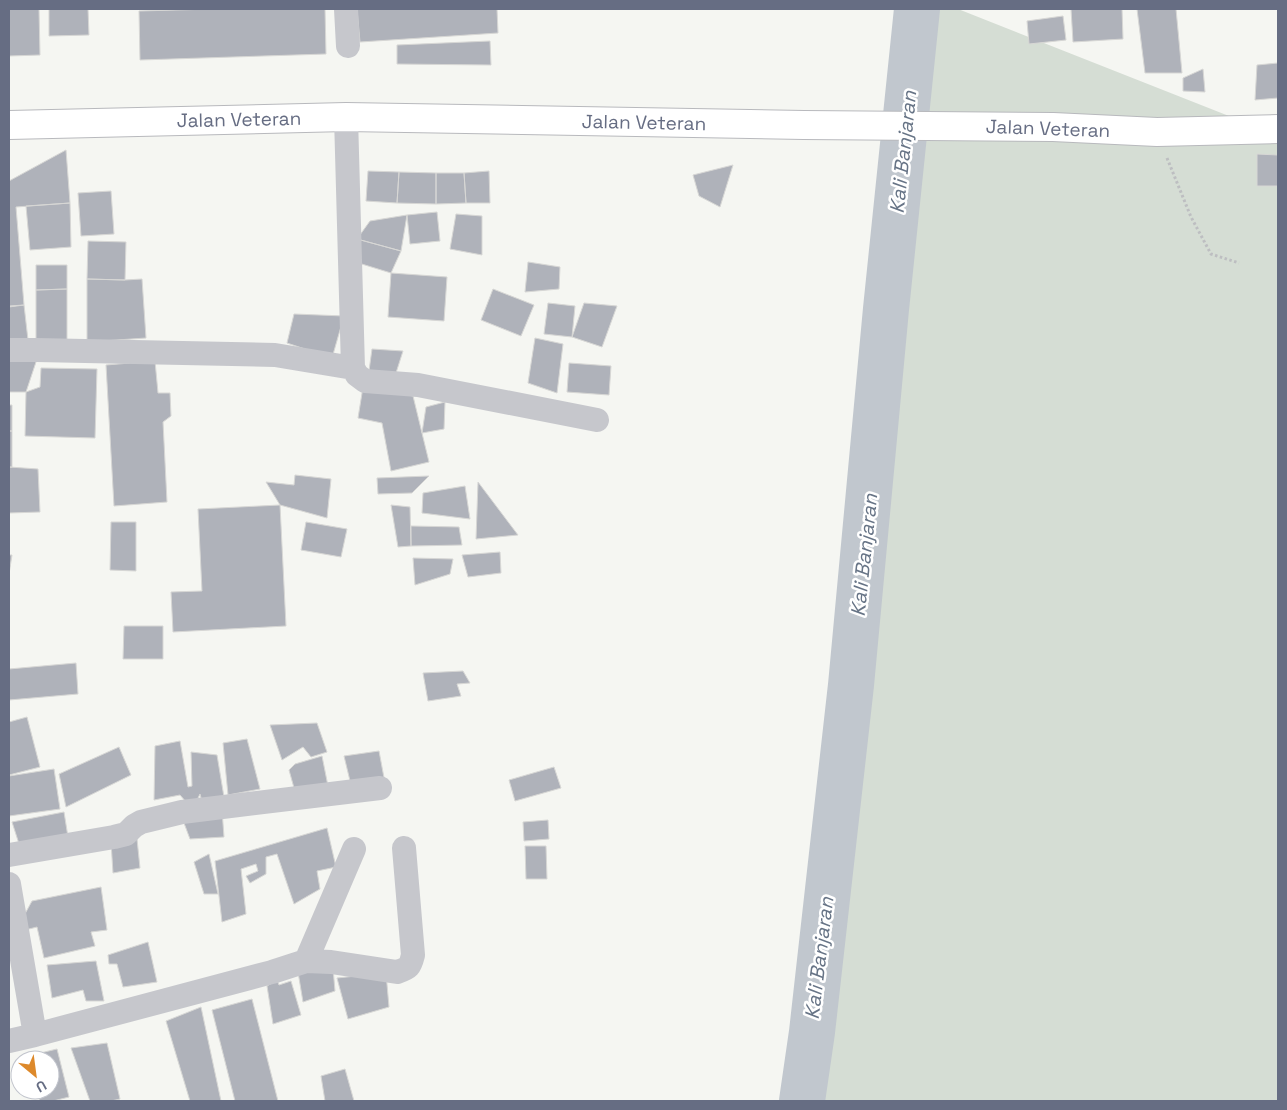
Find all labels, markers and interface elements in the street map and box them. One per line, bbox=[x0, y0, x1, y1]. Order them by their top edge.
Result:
water label: Kali Banjaran bbox=[884, 89, 922, 215]
street label: Jalan Veteran bbox=[177, 106, 302, 133]
street label: Jalan Veteran bbox=[581, 109, 706, 136]
street label: Jalan Veteran bbox=[985, 114, 1111, 143]
water label: Kali Banjaran bbox=[845, 492, 883, 618]
water label: Kali Banjaran bbox=[799, 895, 839, 1021]
north arrow bbox=[10, 1050, 60, 1100]
text: U bbox=[33, 1076, 50, 1097]

